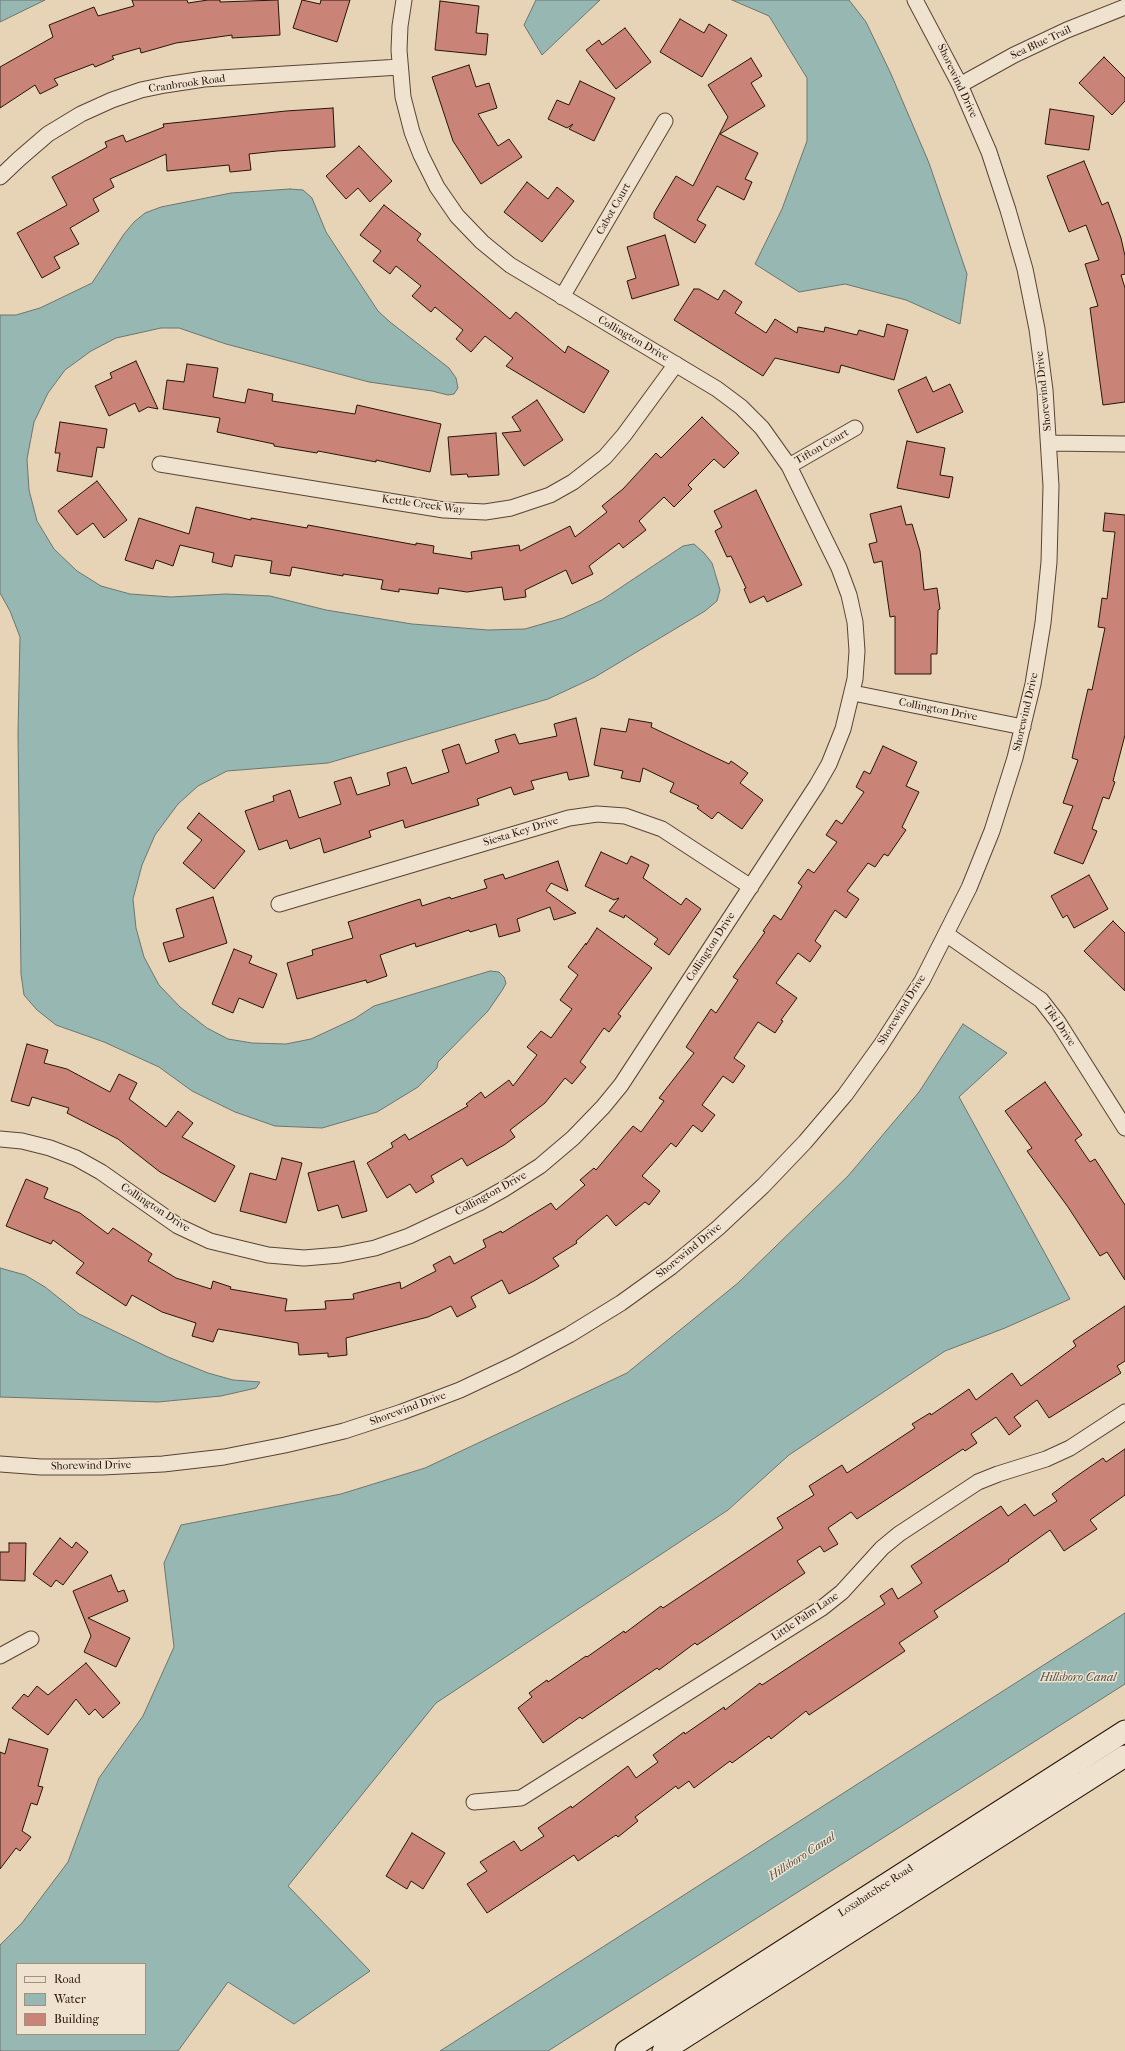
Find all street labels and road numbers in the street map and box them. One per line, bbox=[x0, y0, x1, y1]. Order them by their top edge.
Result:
street label: Sea Blue Trail bbox=[1009, 23, 1073, 63]
street label: Shorewind Drive bbox=[934, 42, 980, 120]
street label: Cranbrook Road bbox=[148, 72, 226, 96]
street label: Cabot Court bbox=[594, 181, 634, 237]
street label: Collington Drive bbox=[595, 313, 671, 365]
street label: Shorewind Drive bbox=[1033, 350, 1055, 432]
street label: Tifton Court bbox=[793, 426, 851, 468]
street label: Kettle Creek Way bbox=[381, 493, 465, 517]
street label: Shorewind Drive bbox=[1011, 671, 1041, 753]
street label: Collington Drive bbox=[898, 696, 978, 724]
street label: Siesta Key Drive bbox=[482, 814, 560, 850]
street label: Collington Drive bbox=[684, 910, 738, 984]
street label: Shorewind Drive bbox=[875, 972, 929, 1048]
street label: Tiki Drive bbox=[1040, 1001, 1078, 1049]
street label: Collington Drive bbox=[453, 1169, 529, 1219]
street label: Collington Drive bbox=[118, 1181, 192, 1235]
street label: Shorewind Drive bbox=[654, 1221, 724, 1281]
street label: Shorewind Drive bbox=[368, 1389, 448, 1429]
street label: Shorewind Drive bbox=[51, 1459, 131, 1473]
street label: Little Palm Lane bbox=[769, 1590, 841, 1644]
street label: Loxahatchee Road bbox=[836, 1862, 916, 1920]

